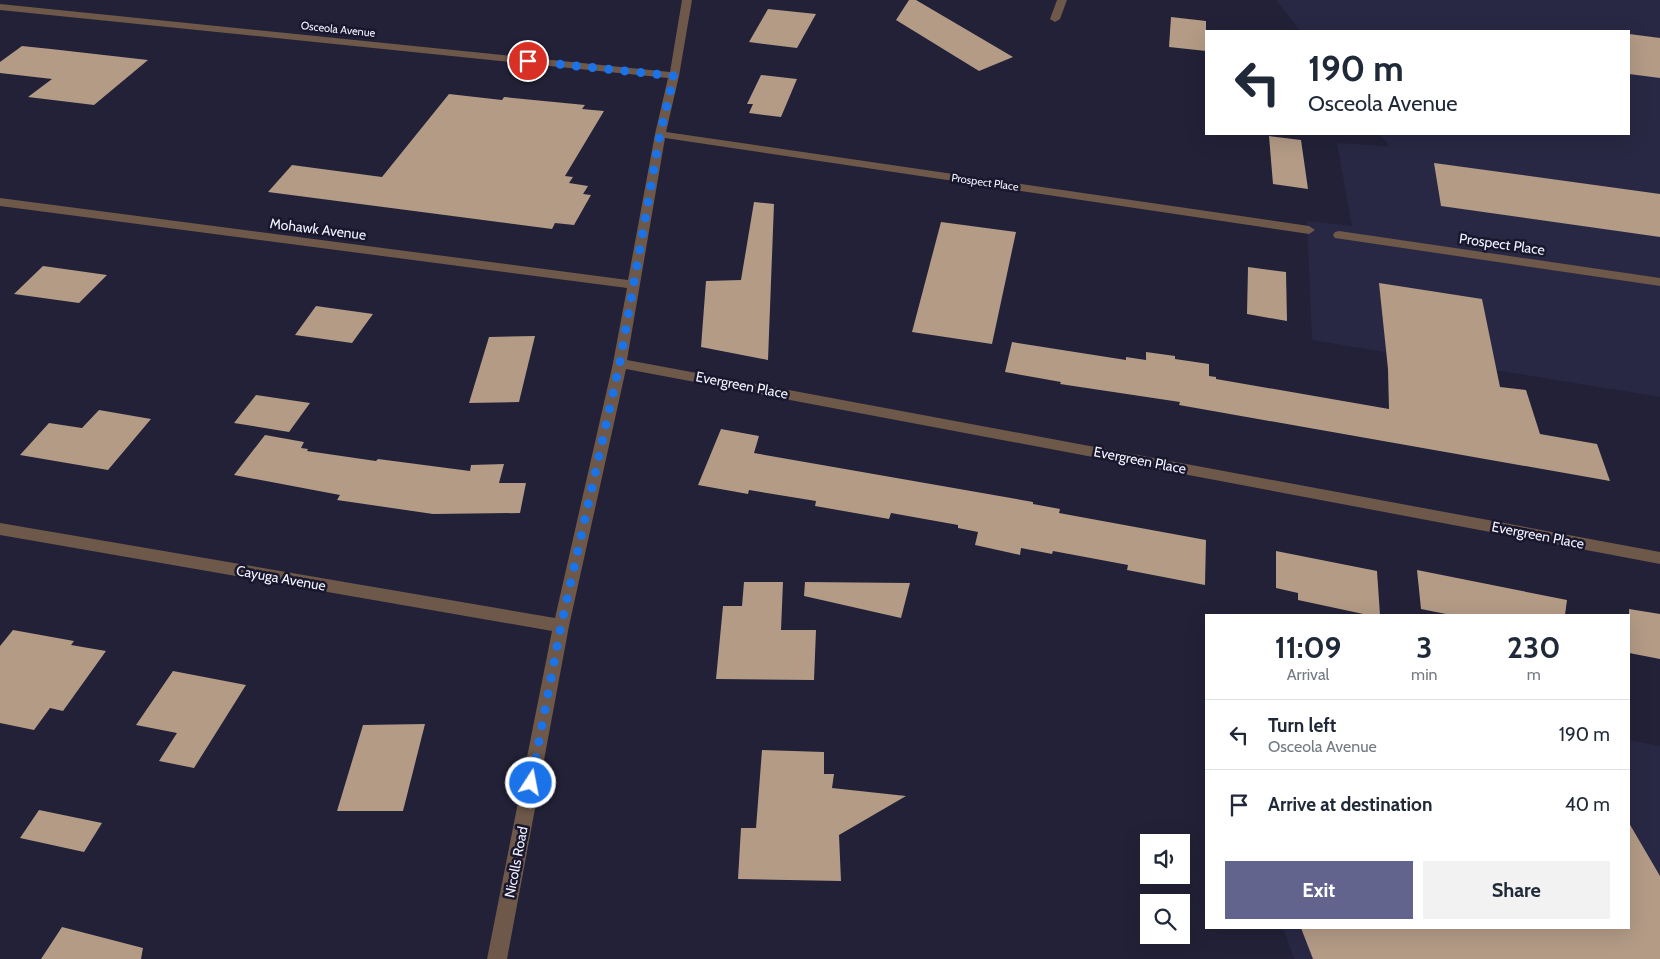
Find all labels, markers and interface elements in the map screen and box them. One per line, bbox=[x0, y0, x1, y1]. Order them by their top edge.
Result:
street label: Osceola Avenue bbox=[300, 18, 376, 40]
pin bbox=[507, 40, 549, 82]
icon: arrive bbox=[514, 47, 542, 75]
text: 190 m bbox=[1308, 47, 1404, 90]
icon: left bbox=[1225, 50, 1290, 115]
text: Osceola Avenue bbox=[1308, 90, 1458, 117]
street label: Prospect Place bbox=[950, 170, 1020, 194]
street label: Mohawk Avenue bbox=[269, 214, 367, 244]
street label: Prospect Place bbox=[1458, 229, 1546, 259]
street label: Evergreen Place bbox=[694, 367, 790, 403]
street label: Evergreen Place bbox=[1092, 442, 1188, 478]
street label: Evergreen Place bbox=[1490, 517, 1586, 553]
street label: Cayuga Avenue bbox=[235, 561, 327, 595]
text: 11:09 bbox=[1275, 629, 1341, 666]
text: 3 bbox=[1416, 629, 1432, 666]
text: 230 bbox=[1507, 629, 1560, 666]
text: Arrival bbox=[1287, 665, 1329, 684]
text: min bbox=[1411, 665, 1437, 684]
text: m bbox=[1527, 665, 1541, 684]
text: Turn left bbox=[1268, 714, 1336, 737]
icon: left bbox=[1225, 721, 1253, 749]
text: 190 m bbox=[1559, 723, 1610, 746]
text: Osceola Avenue bbox=[1268, 737, 1377, 756]
position arrow bbox=[504, 756, 556, 808]
icon: arrive bbox=[1225, 791, 1253, 819]
text: Arrive at destination bbox=[1268, 793, 1432, 816]
text: 40 m bbox=[1565, 793, 1610, 816]
street label: Nicolls Road bbox=[500, 825, 532, 899]
map controls bbox=[1140, 834, 1190, 944]
button: sound bbox=[1140, 834, 1190, 884]
button: Exit bbox=[1225, 861, 1413, 919]
button: Share bbox=[1423, 861, 1610, 919]
button: search bbox=[1140, 894, 1190, 944]

